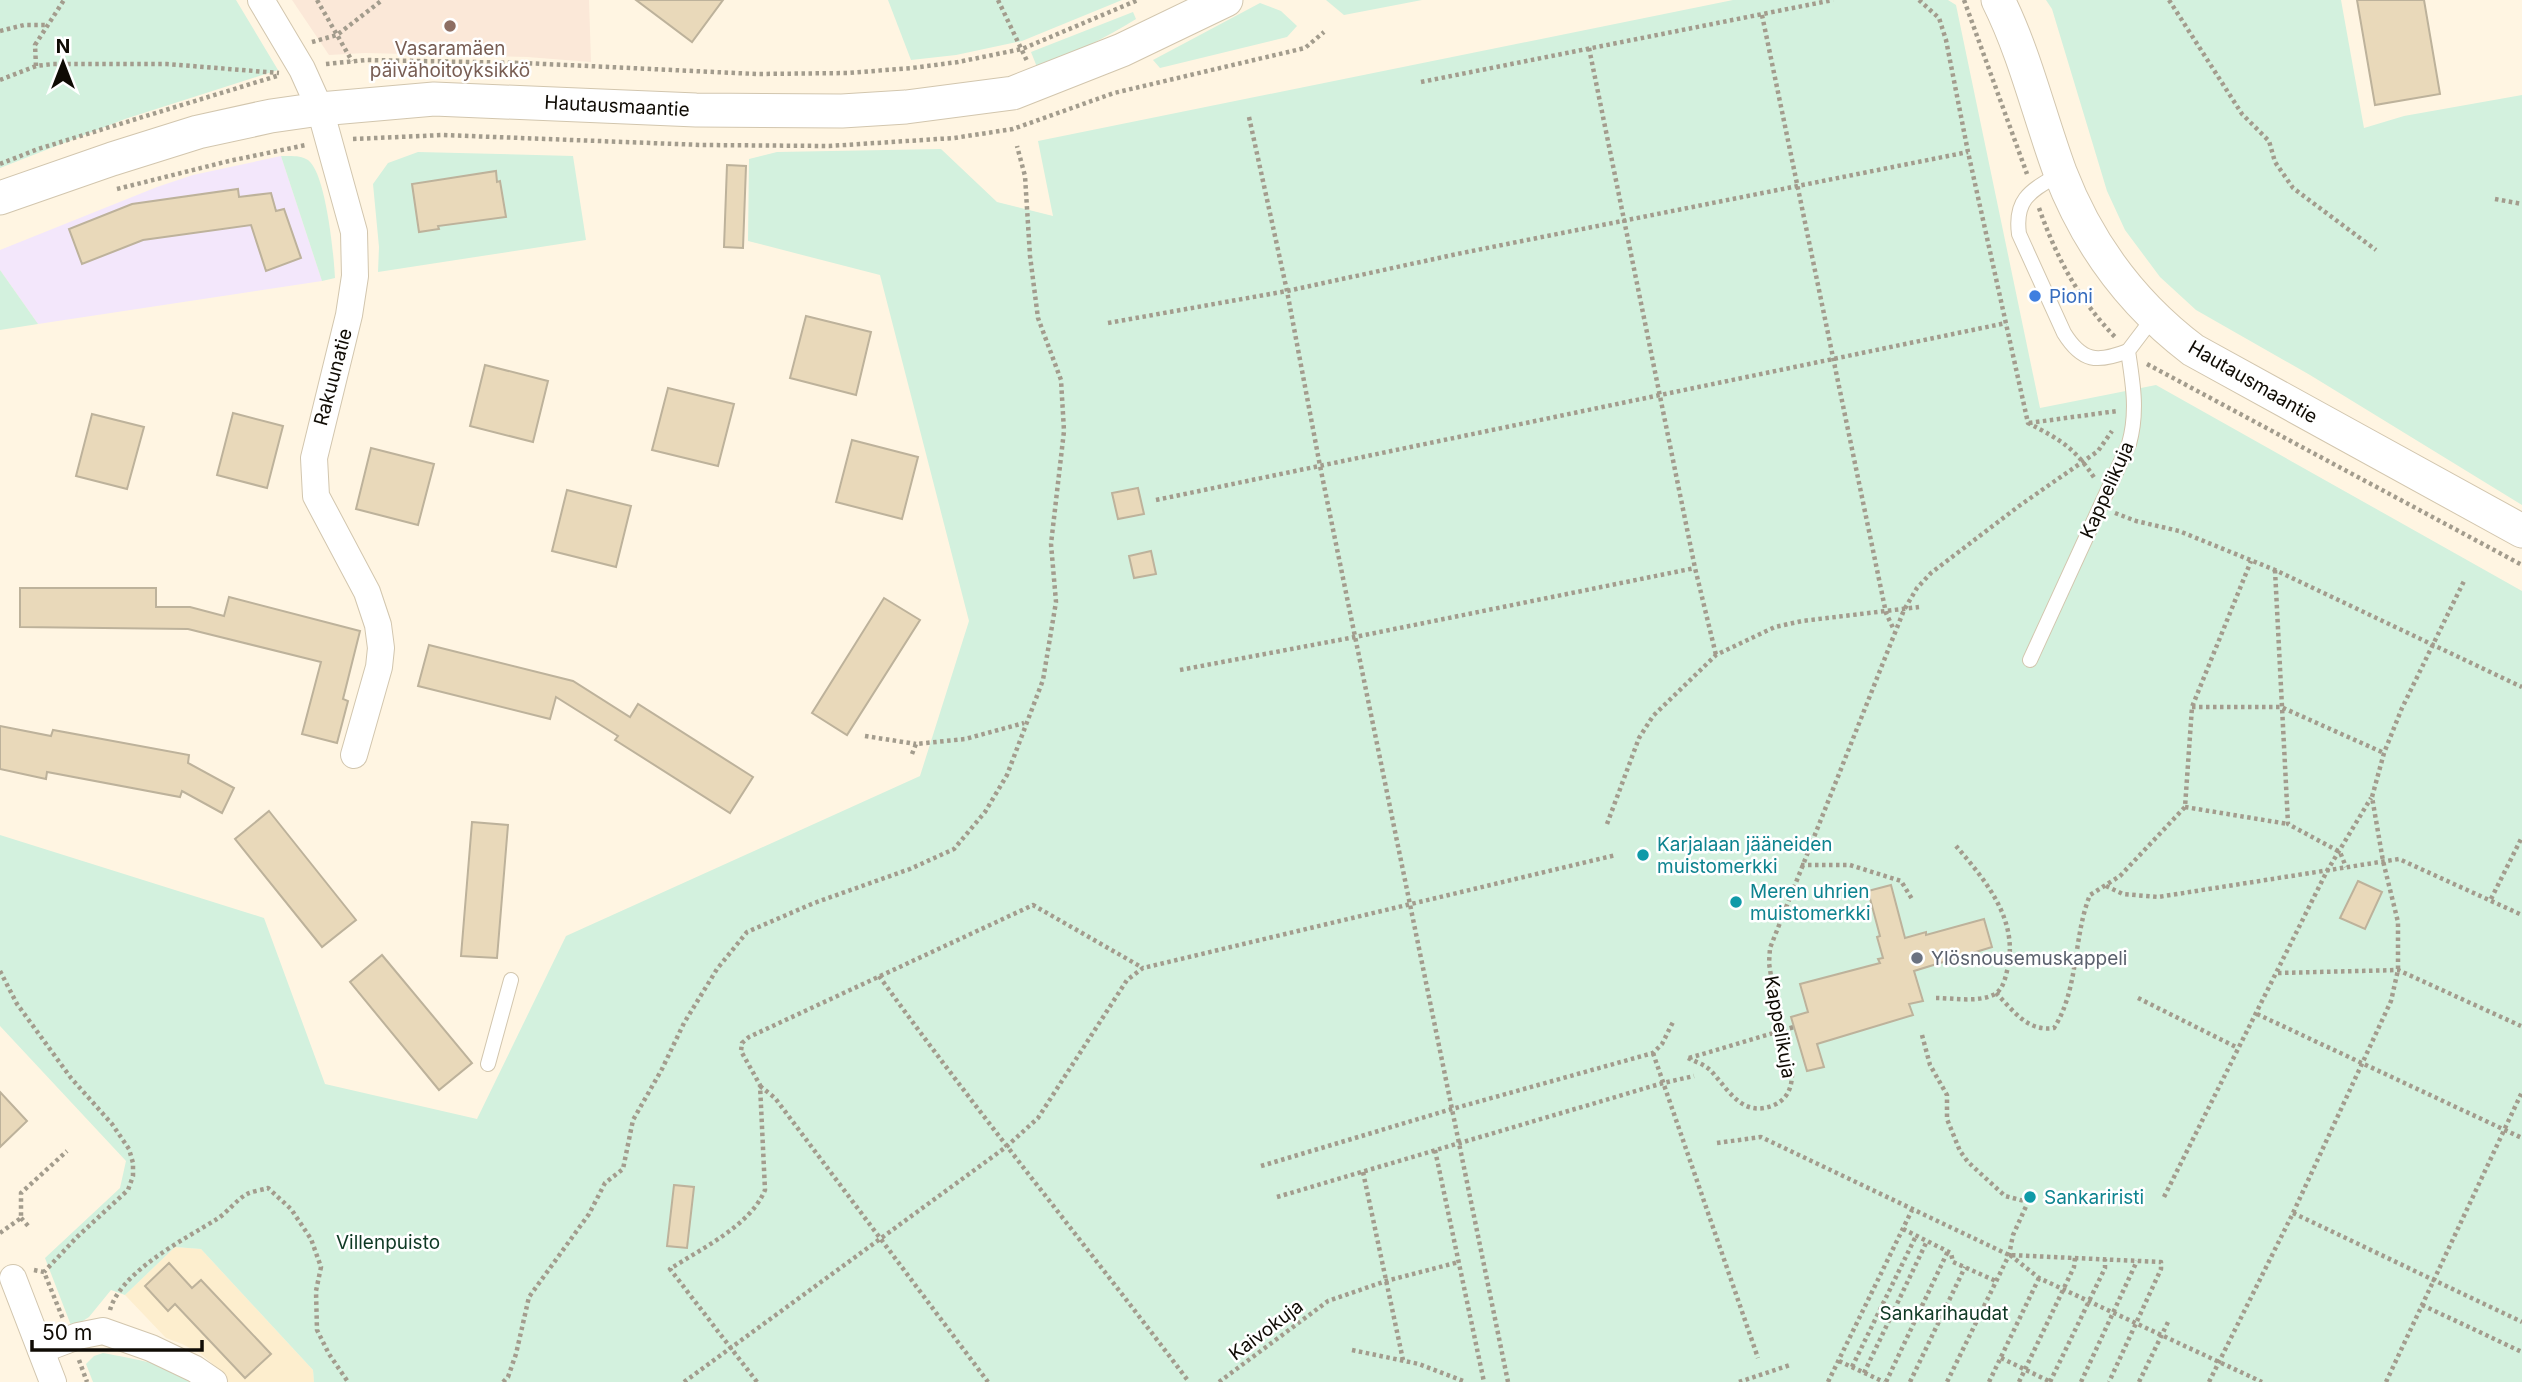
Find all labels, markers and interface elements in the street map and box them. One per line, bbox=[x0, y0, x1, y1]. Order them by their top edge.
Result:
marker: Vasaramäen päivähoitoyksikkö bbox=[442, 18, 458, 34]
north arrow bbox=[28, 28, 98, 98]
text: N bbox=[56, 35, 70, 58]
place label: Vasaramäen päivähoitoyksikkö bbox=[370, 37, 530, 82]
street label: Hautausmaantie bbox=[544, 91, 690, 121]
place label: Pioni bbox=[2049, 285, 2093, 308]
marker: Pioni bbox=[2027, 288, 2043, 304]
street label: Rakuunatie bbox=[309, 326, 357, 428]
street label: Hautausmaantie bbox=[2184, 336, 2322, 428]
street label: Kappelikuja bbox=[2075, 438, 2139, 542]
place label: Karjalaan jääneiden muistomerkki bbox=[1657, 833, 1832, 878]
marker: Karjalaan jääneiden muistomerkki bbox=[1635, 847, 1651, 863]
place label: Meren uhrien muistomerkki bbox=[1750, 880, 1871, 925]
marker: Meren uhrien muistomerkki bbox=[1728, 894, 1744, 910]
place label: Ylösnousemuskappeli bbox=[1931, 947, 2127, 970]
marker: Ylösnousemuskappeli bbox=[1909, 950, 1925, 966]
street label: Kappelikuja bbox=[1760, 974, 1800, 1080]
place label: Sankariristi bbox=[2044, 1186, 2144, 1209]
marker: Sankariristi bbox=[2022, 1189, 2038, 1205]
park label: Villenpuisto bbox=[336, 1231, 440, 1254]
street label: Kaivokuja bbox=[1224, 1295, 1308, 1365]
park label: Sankarihaudat bbox=[1880, 1302, 2008, 1325]
scale bar bbox=[32, 1308, 201, 1352]
text: 50 m bbox=[42, 1320, 92, 1345]

